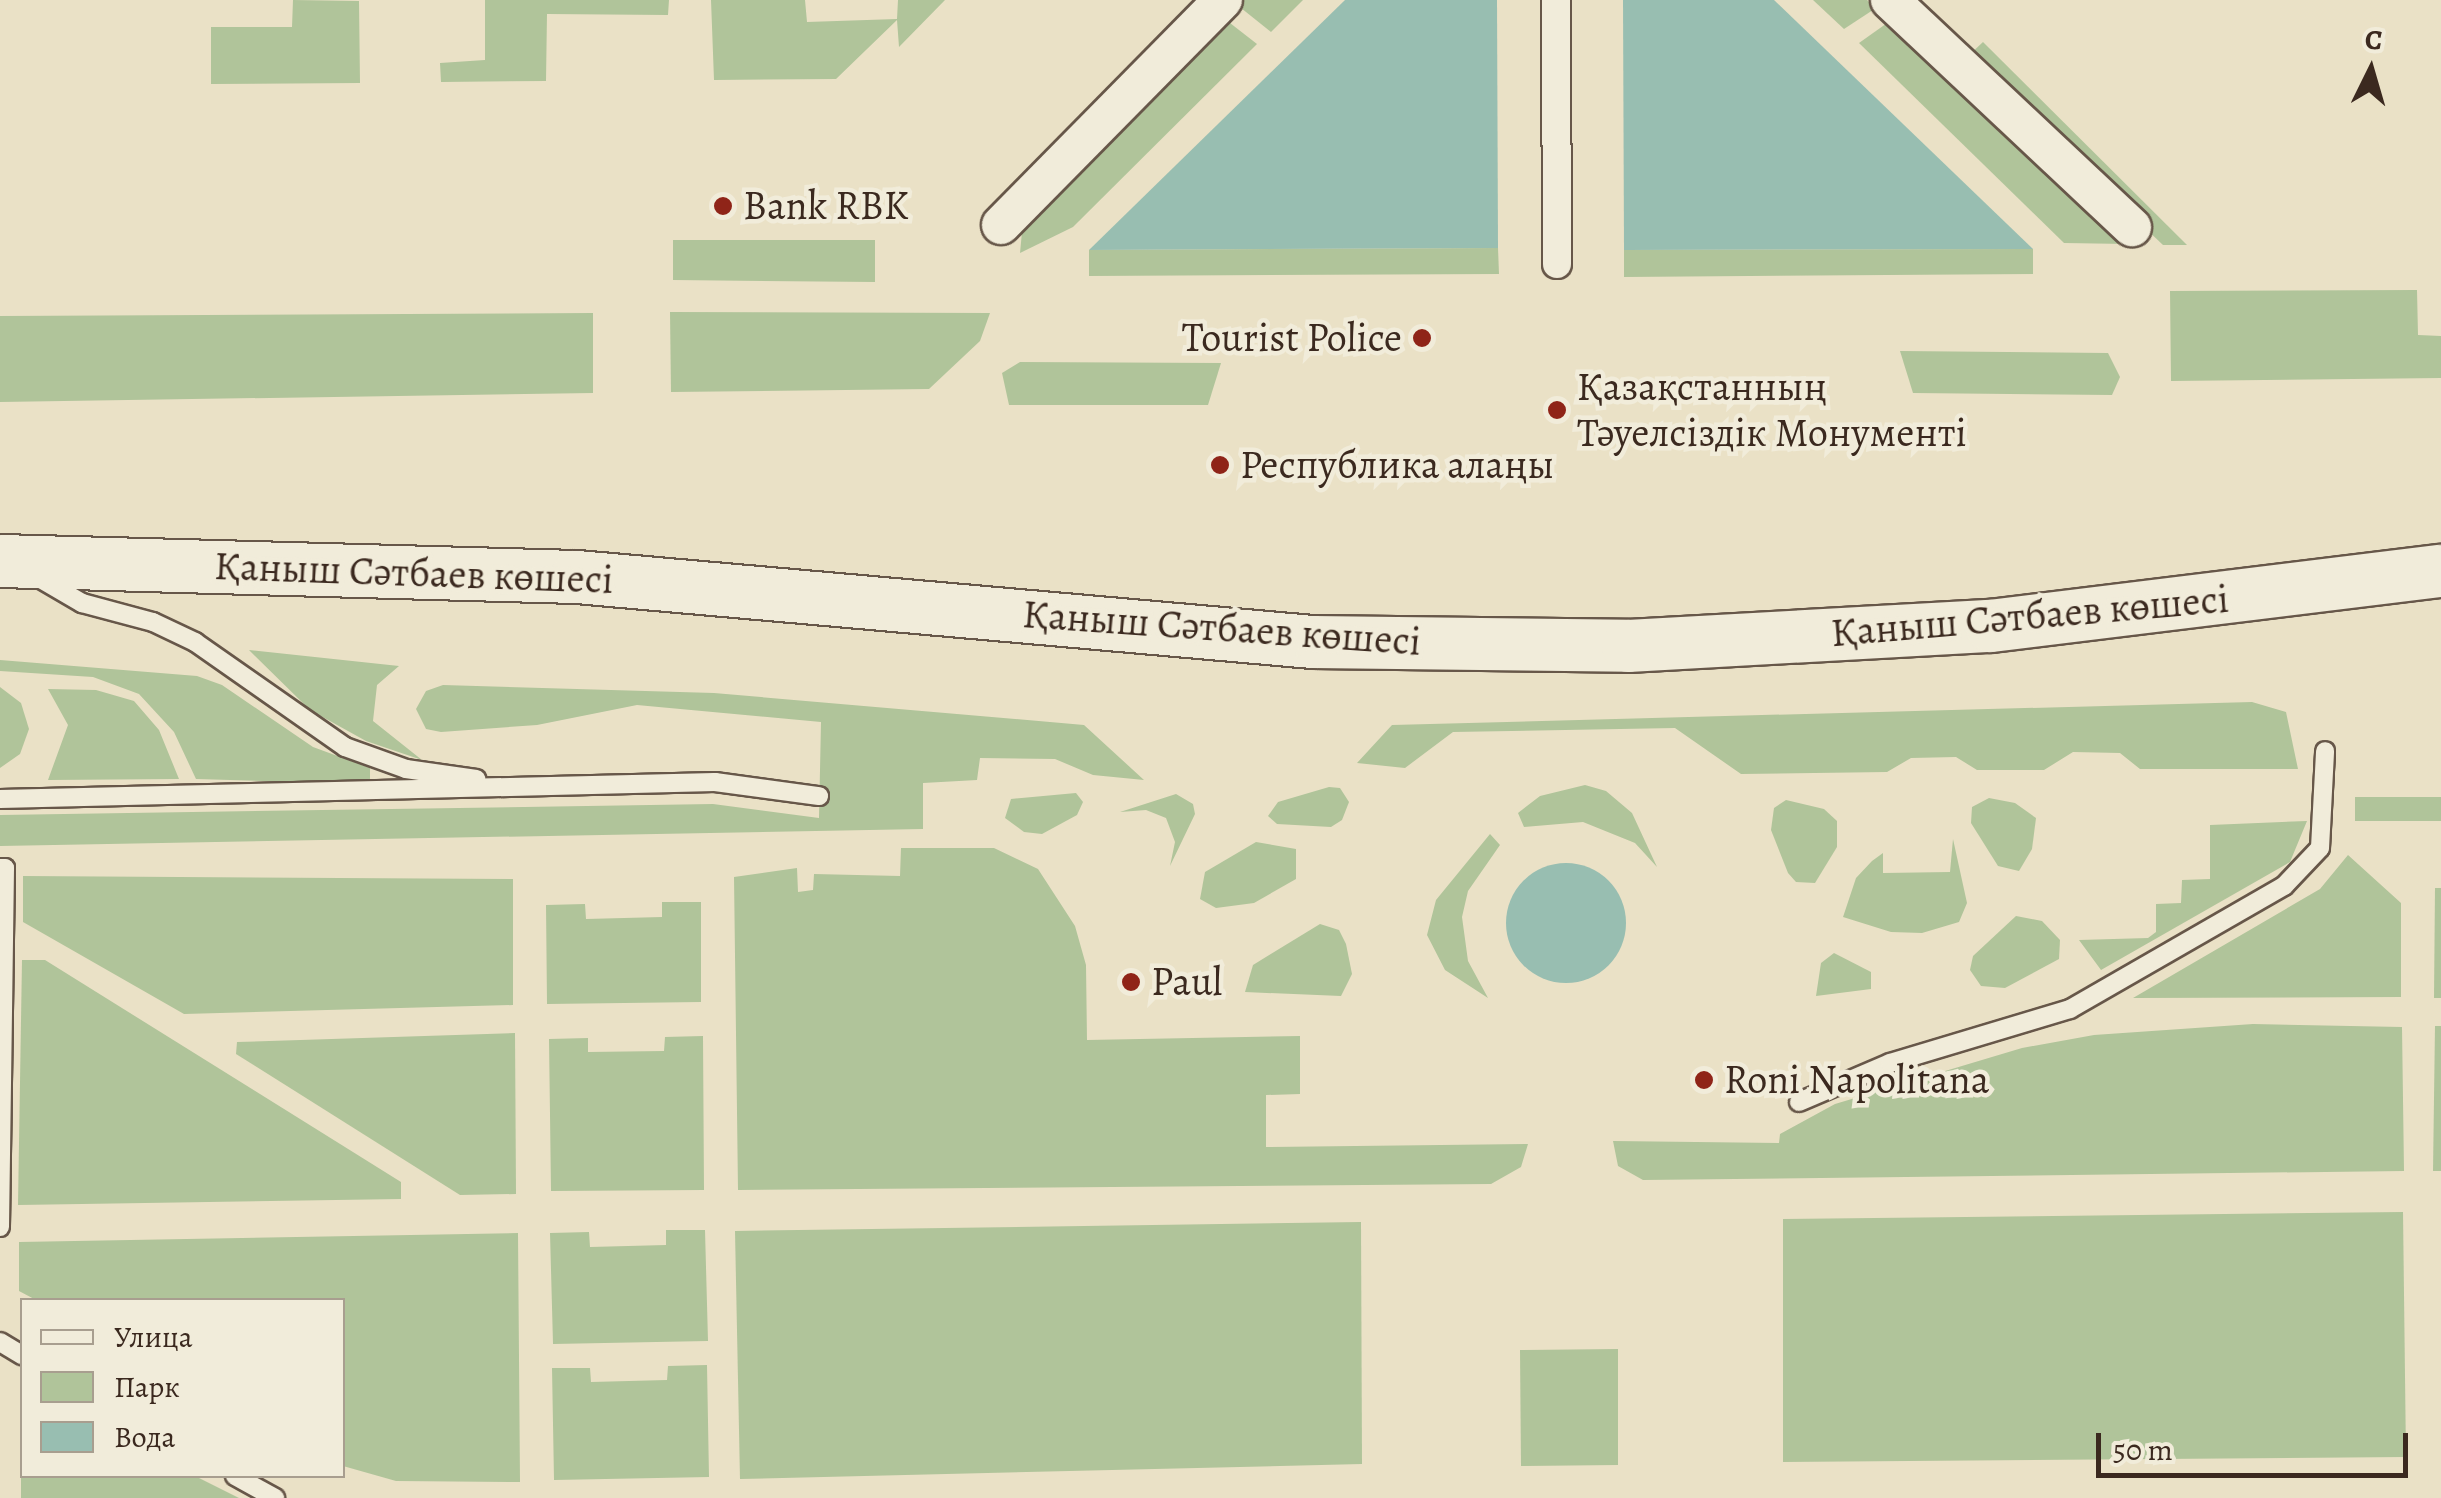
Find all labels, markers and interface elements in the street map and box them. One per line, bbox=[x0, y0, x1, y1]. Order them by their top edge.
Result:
north arrow bbox=[2321, 20, 2421, 120]
text: С bbox=[2363, 20, 2384, 60]
place label: Bank RBK bbox=[743, 182, 909, 230]
marker: Bank RBK bbox=[712, 195, 734, 217]
place label: Tourist Police bbox=[1182, 314, 1402, 362]
marker: Tourist Police bbox=[1411, 327, 1433, 349]
place label: Қазақстанның Тәуелсіздік Монументі bbox=[1577, 363, 1967, 457]
marker: Қазақстанның Тәуелсіздік Монументі bbox=[1546, 399, 1568, 421]
place label: Республика алаңы bbox=[1240, 441, 1554, 489]
marker: Республика алаңы bbox=[1209, 454, 1231, 476]
street label: Қаныш Сәтбаев көшесі bbox=[214, 542, 614, 604]
street label: Қаныш Сәтбаев көшесі bbox=[1829, 575, 2231, 657]
street label: Қаныш Сәтбаев көшесі bbox=[1021, 590, 1423, 666]
place label: Paul bbox=[1151, 958, 1222, 1006]
marker: Paul bbox=[1120, 971, 1142, 993]
place label: Roni Napolitana bbox=[1724, 1056, 1989, 1104]
marker: Roni Napolitana bbox=[1693, 1069, 1715, 1091]
legend bbox=[20, 1298, 345, 1478]
text: Улица bbox=[114, 1317, 193, 1357]
text: Парк bbox=[114, 1367, 180, 1407]
scale bar bbox=[2101, 1413, 2414, 1475]
text: Вода bbox=[114, 1417, 175, 1457]
text: 50 m bbox=[2113, 1430, 2173, 1470]

